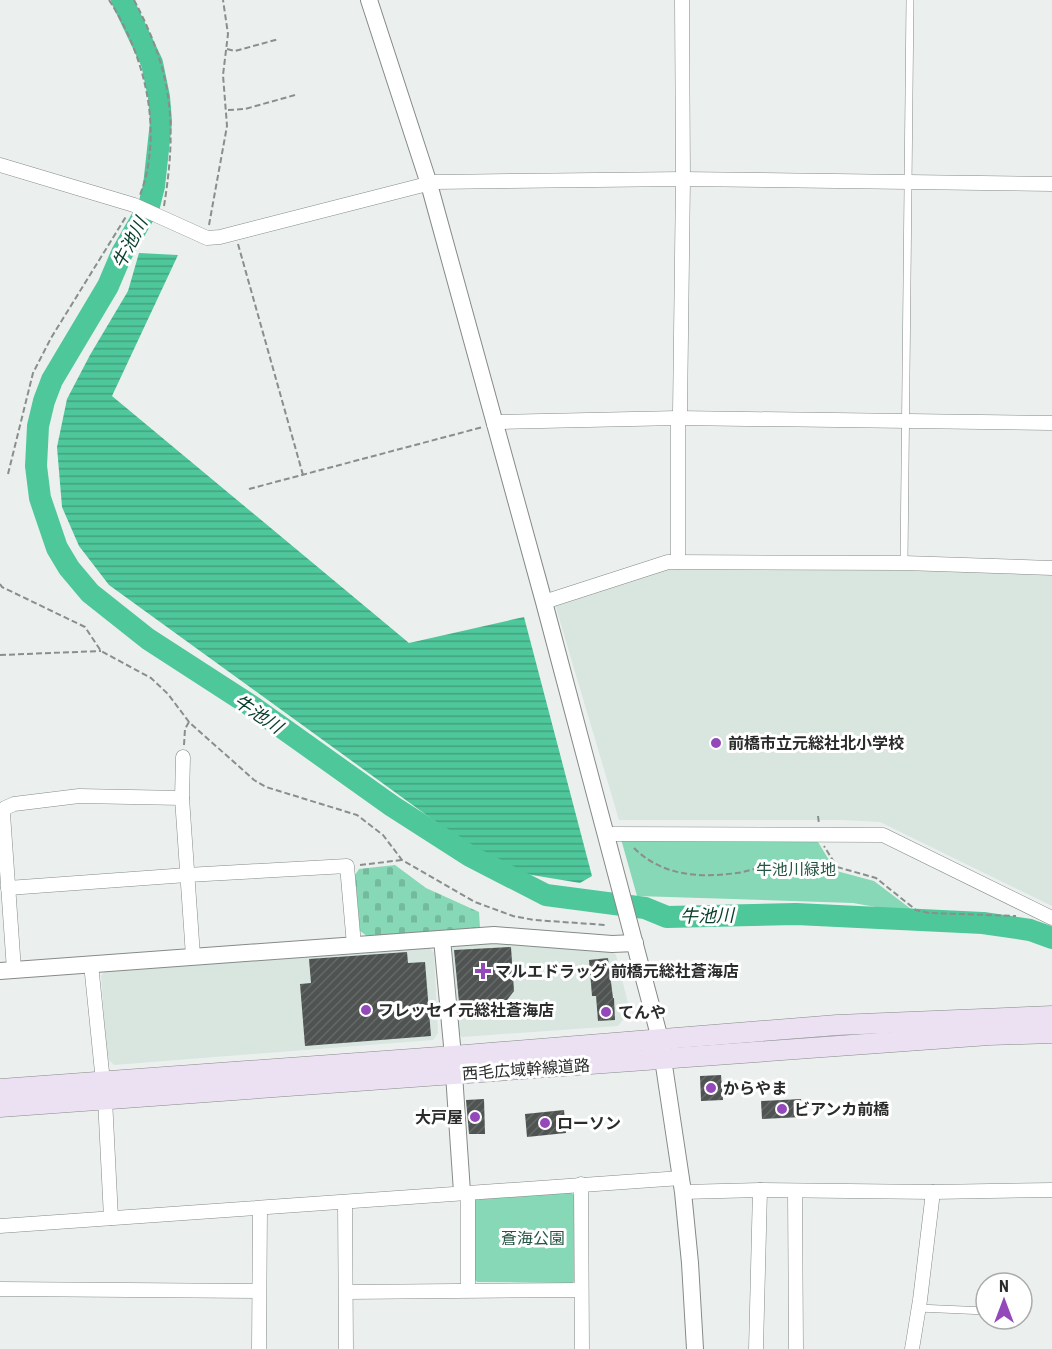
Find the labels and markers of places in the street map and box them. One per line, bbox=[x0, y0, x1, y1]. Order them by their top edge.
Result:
place label: 前橋市立元総社北小学校 bbox=[728, 734, 904, 753]
marker: 前橋市立元総社北小学校 bbox=[709, 736, 723, 750]
place label: マルエドラッグ 前橋元総社蒼海店 bbox=[495, 962, 739, 981]
marker: マルエドラッグ 前橋元総社蒼海店 bbox=[476, 964, 490, 978]
place label: フレッセイ元総社蒼海店 bbox=[378, 1001, 554, 1020]
marker: フレッセイ元総社蒼海店 bbox=[359, 1003, 373, 1017]
place label: てんや bbox=[618, 1003, 666, 1022]
marker: てんや bbox=[599, 1005, 613, 1019]
place label: からやま bbox=[723, 1079, 787, 1098]
marker: からやま bbox=[704, 1081, 718, 1095]
place label: ビアンカ前橋 bbox=[794, 1100, 889, 1119]
marker: ビアンカ前橋 bbox=[775, 1102, 789, 1116]
place label: 大戸屋 bbox=[415, 1108, 463, 1127]
marker: 大戸屋 bbox=[468, 1110, 482, 1124]
place label: ローソン bbox=[557, 1114, 621, 1133]
marker: ローソン bbox=[538, 1116, 552, 1130]

